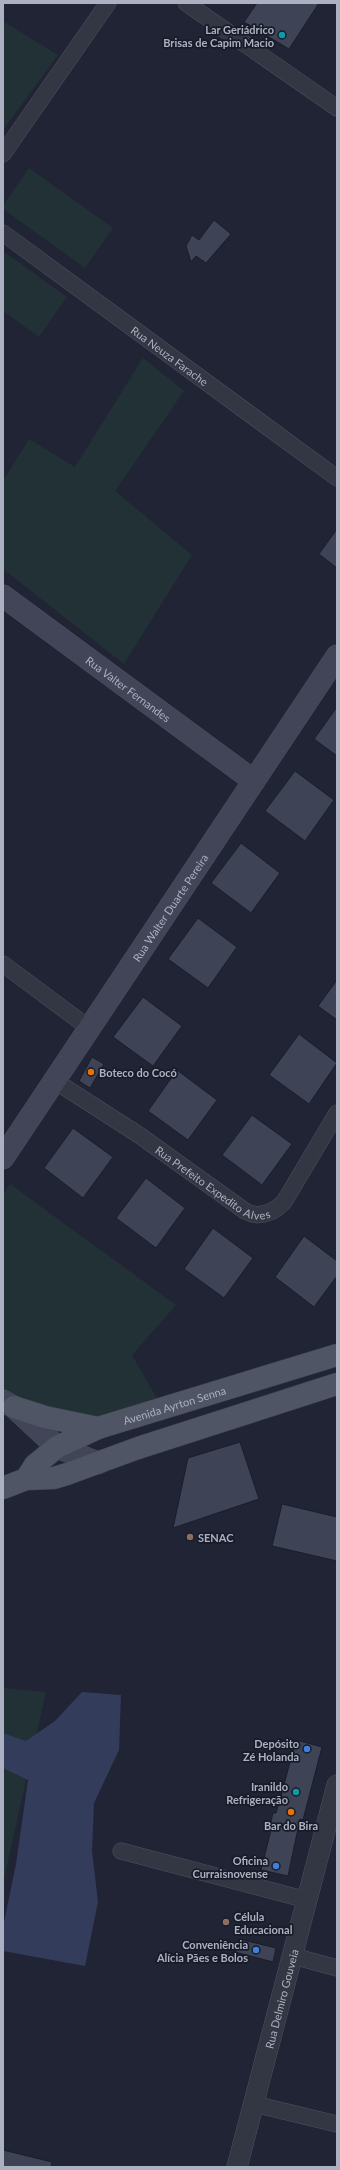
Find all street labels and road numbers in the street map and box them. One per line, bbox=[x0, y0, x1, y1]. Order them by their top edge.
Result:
street label: Rua Neuza Farache bbox=[129, 323, 211, 388]
street label: Rua Valter Fernandes bbox=[84, 653, 174, 724]
street label: Rua Walter Duarte Pereira bbox=[129, 851, 210, 964]
street label: Rua Prefeito Expedito Alves bbox=[153, 1143, 272, 1221]
street label: Avenida Ayrton Senna bbox=[121, 1383, 227, 1426]
street label: Rua Delmiro Gouveia bbox=[262, 1948, 300, 2050]

